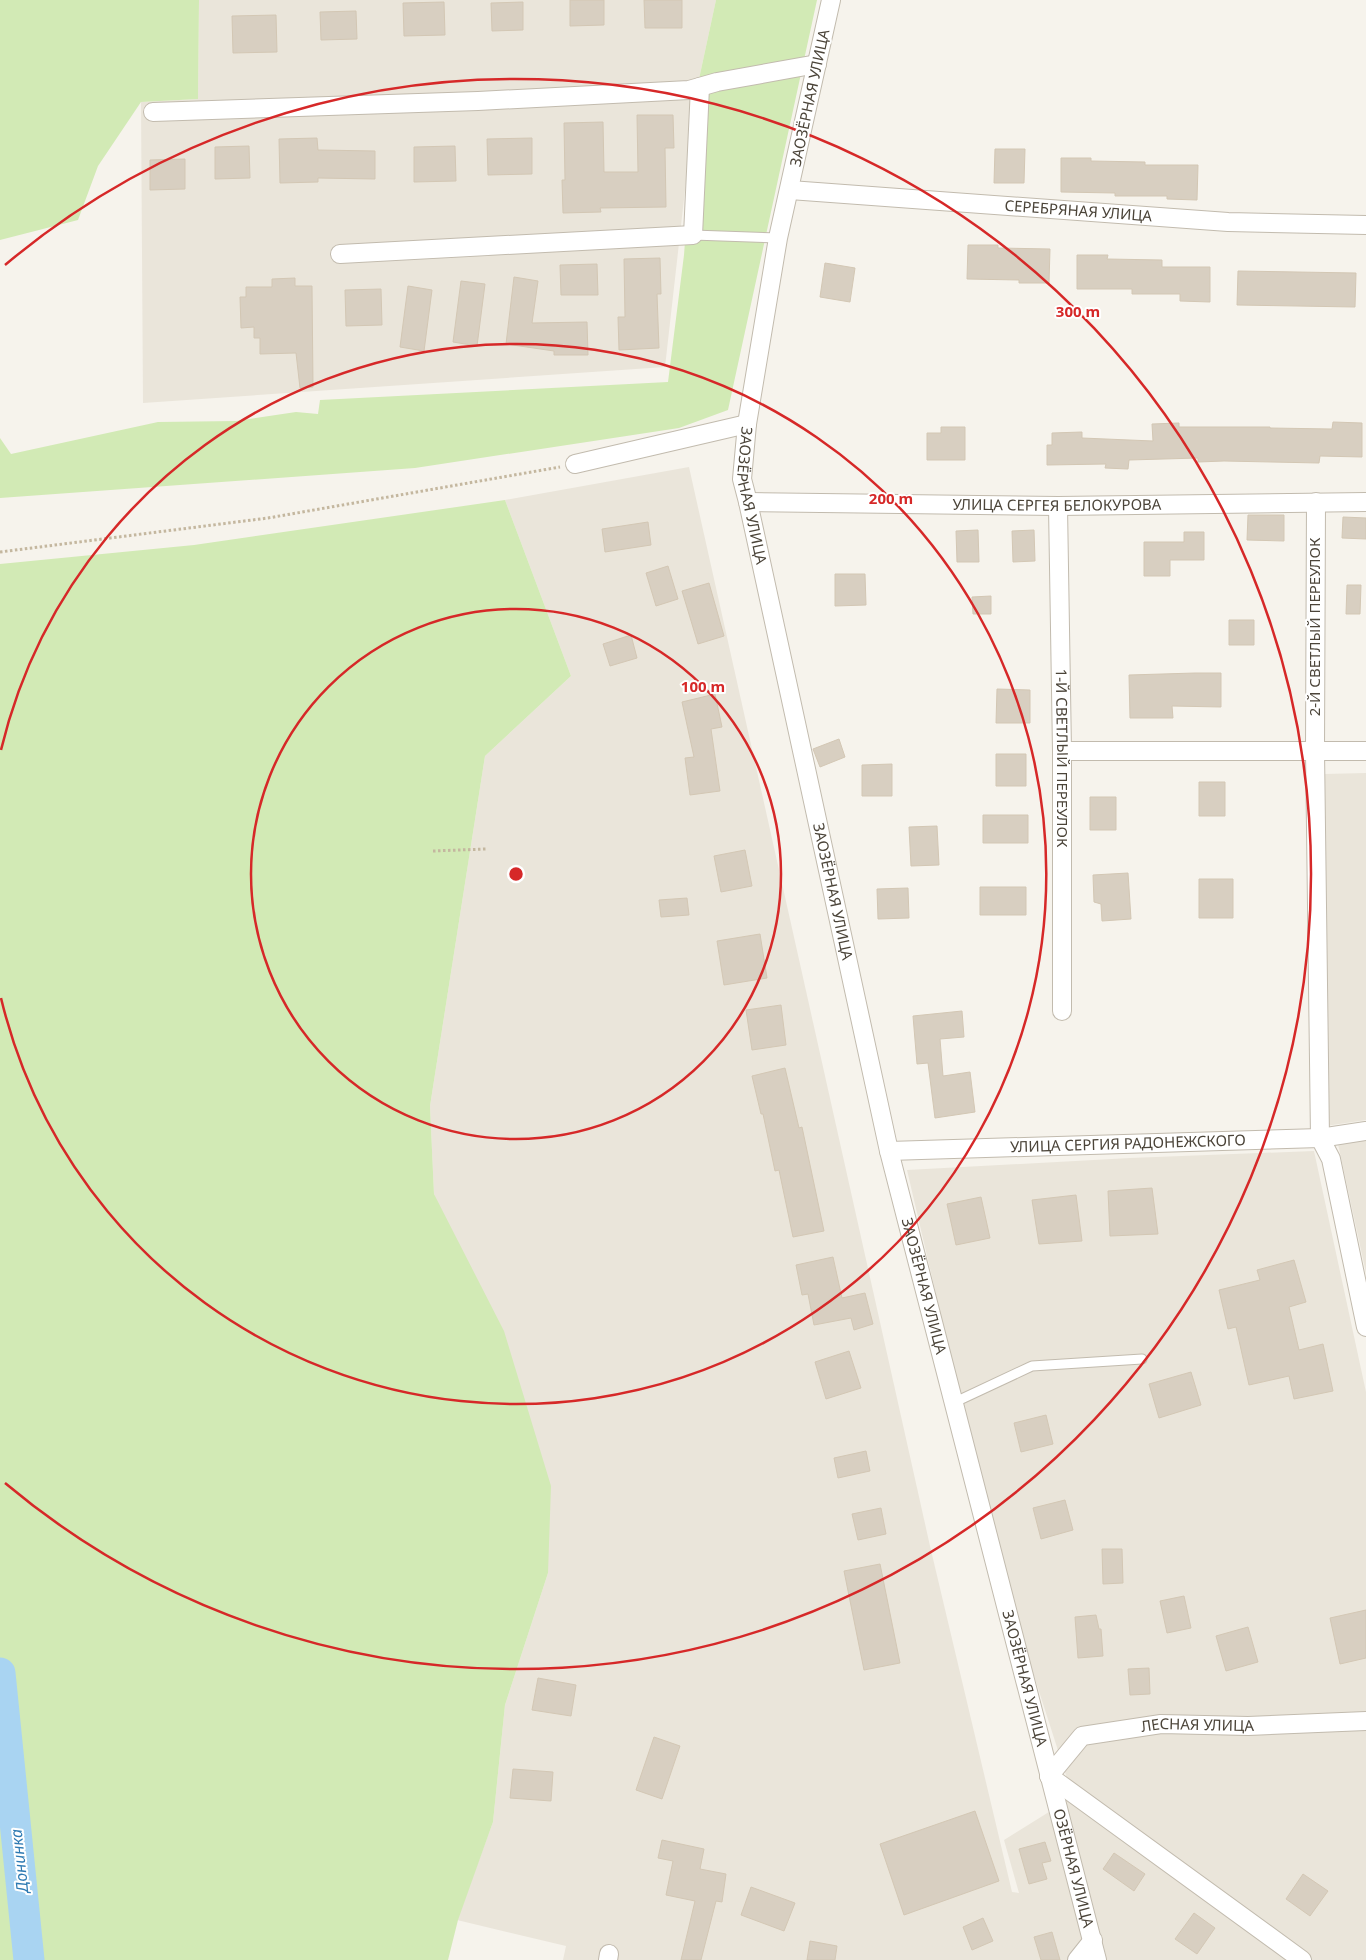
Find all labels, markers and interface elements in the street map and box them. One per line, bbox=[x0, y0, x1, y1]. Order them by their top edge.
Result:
street label: ЗАОЗЁРНАЯ УЛИЦА bbox=[785, 27, 833, 168]
street label: СЕРЕБРЯНАЯ УЛИЦА bbox=[1004, 195, 1153, 225]
text: 300 m bbox=[1056, 301, 1100, 321]
street label: ЗАОЗЁРНАЯ УЛИЦА bbox=[733, 426, 772, 566]
text: 200 m bbox=[869, 488, 913, 508]
street label: УЛИЦА СЕРГЕЯ БЕЛОКУРОВА bbox=[952, 494, 1162, 515]
street label: 2-Й СВЕТЛЫЙ ПЕРЕУЛОК bbox=[1304, 537, 1324, 716]
street label: 1-Й СВЕТЛЫЙ ПЕРЕУЛОК bbox=[1052, 668, 1073, 848]
text: 100 m bbox=[681, 676, 725, 696]
street label: ЗАОЗЁРНАЯ УЛИЦА bbox=[809, 821, 858, 962]
centre of rings bbox=[507, 865, 525, 883]
street label: УЛИЦА СЕРГИЯ РАДОНЕЖСКОГО bbox=[1010, 1129, 1246, 1156]
street label: ЗАОЗЁРНАЯ УЛИЦА bbox=[898, 1216, 952, 1356]
street label: ЗАОЗЁРНАЯ УЛИЦА bbox=[998, 1608, 1053, 1749]
street label: ЛЕСНАЯ УЛИЦА bbox=[1139, 1713, 1255, 1736]
street label: ОЗЁРНАЯ УЛИЦА bbox=[1049, 1806, 1099, 1930]
water label: Донинка bbox=[5, 1828, 34, 1896]

